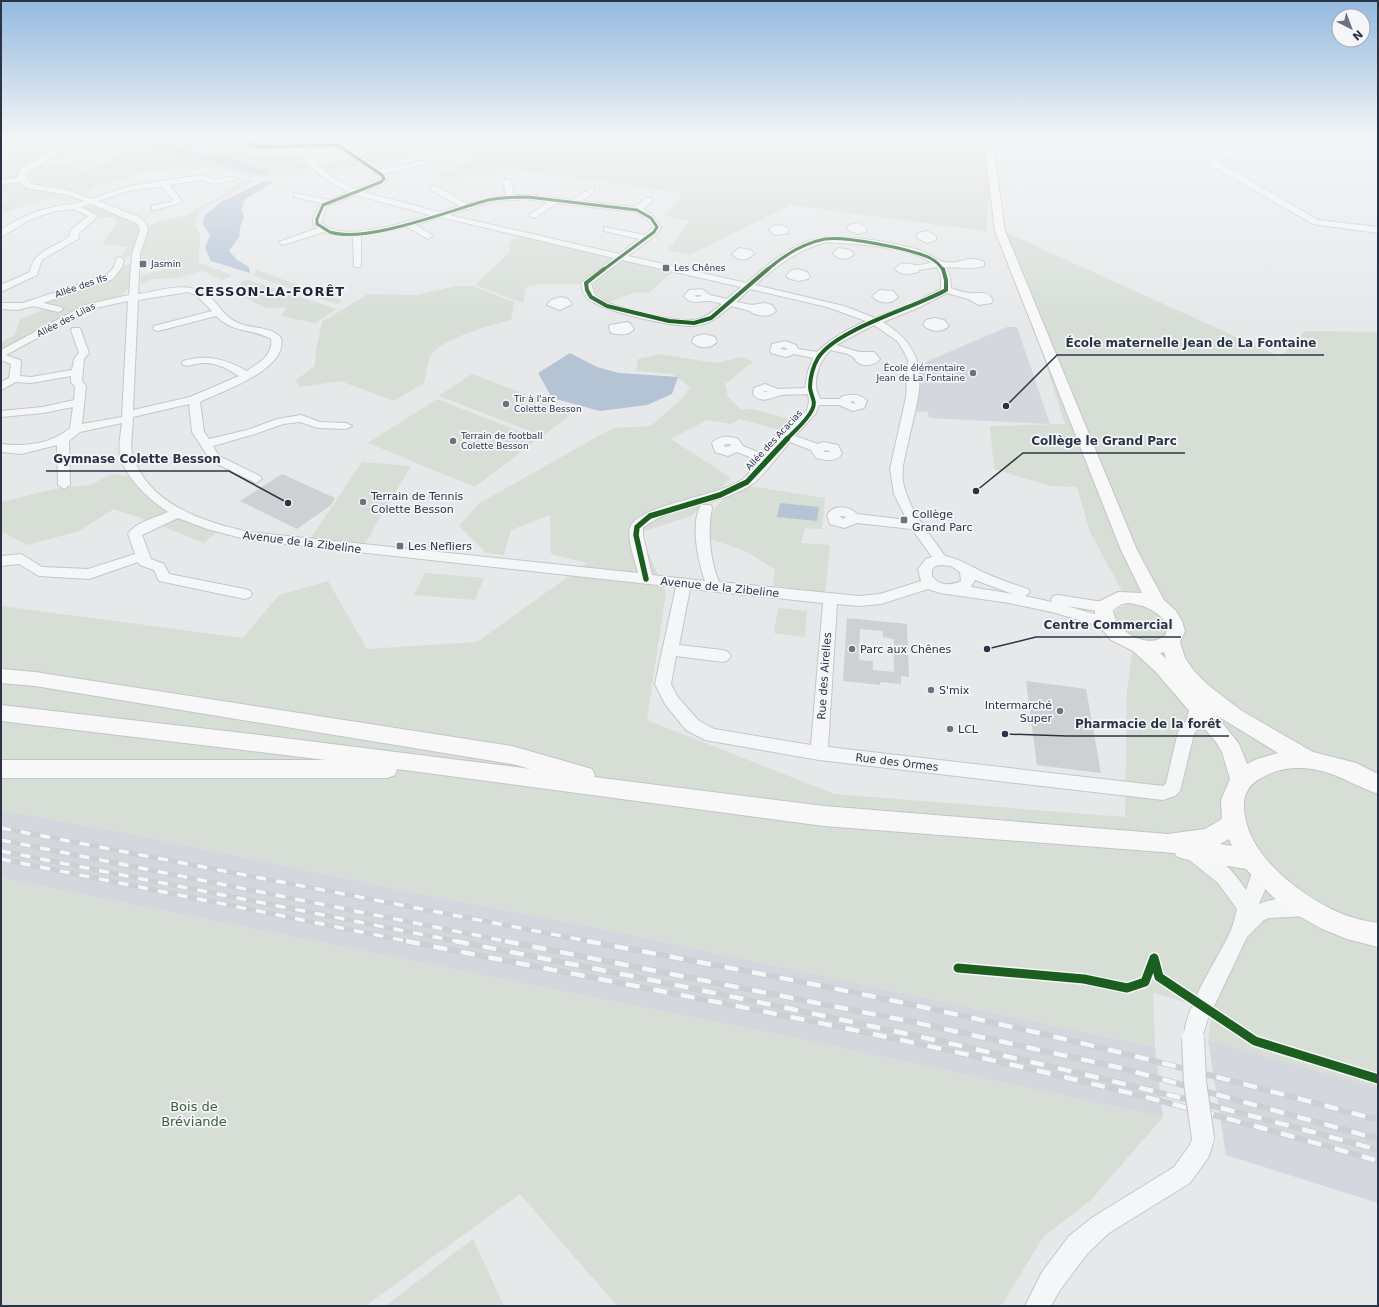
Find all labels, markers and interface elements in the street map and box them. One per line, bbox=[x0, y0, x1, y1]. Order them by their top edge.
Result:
north arrow bbox=[1331, 8, 1371, 48]
text: N bbox=[1350, 27, 1365, 43]
marker: Jasmin bbox=[138, 259, 148, 269]
place label: Jasmin bbox=[150, 259, 181, 269]
marker: Les Chênes bbox=[661, 263, 671, 273]
place label: Les Chênes bbox=[674, 263, 726, 273]
street label: Allée des Ifs bbox=[54, 272, 109, 300]
district label: CESSON-LA-FORÊT bbox=[195, 284, 345, 299]
street label: Allée des Lilas bbox=[35, 301, 97, 339]
callout: École maternelle Jean de La Fontaine bbox=[1057, 331, 1324, 355]
text: École maternelle Jean de La Fontaine bbox=[1066, 335, 1316, 350]
place label: École élémentaire Jean de La Fontaine bbox=[875, 362, 965, 383]
marker: École élémentaire Jean de La Fontaine bbox=[968, 368, 978, 378]
place label: Tir à l'arc Colette Besson bbox=[513, 394, 582, 414]
marker: Tir à l'arc Colette Besson bbox=[501, 399, 511, 409]
street label: Allée des Acacias bbox=[744, 408, 804, 472]
callout: Collège le Grand Parc bbox=[1023, 429, 1185, 453]
place label: Terrain de football Colette Besson bbox=[460, 431, 542, 451]
text: Collège le Grand Parc bbox=[1031, 434, 1177, 448]
marker: Terrain de football Colette Besson bbox=[448, 436, 458, 446]
callout: Gymnase Colette Besson bbox=[46, 447, 229, 471]
text: Gymnase Colette Besson bbox=[53, 452, 221, 466]
place label: Terrain de Tennis Colette Besson bbox=[370, 490, 464, 516]
marker: Terrain de Tennis Colette Besson bbox=[358, 497, 368, 507]
place label: Collège Grand Parc bbox=[912, 508, 972, 534]
marker: Collège Grand Parc bbox=[899, 515, 909, 525]
street label: Avenue de la Zibeline bbox=[242, 529, 362, 556]
place label: Les Nefliers bbox=[408, 540, 472, 553]
marker: Les Nefliers bbox=[395, 541, 405, 551]
street label: Avenue de la Zibeline bbox=[660, 575, 780, 600]
callout: Centre Commercial bbox=[1036, 613, 1181, 637]
text: Centre Commercial bbox=[1043, 618, 1173, 632]
street label: Rue des Airelles bbox=[815, 632, 834, 720]
place label: Parc aux Chênes bbox=[860, 643, 952, 656]
marker: Parc aux Chênes bbox=[847, 644, 857, 654]
place label: S'mix bbox=[939, 684, 970, 697]
marker: S'mix bbox=[926, 685, 936, 695]
place label: Intermarché Super bbox=[985, 699, 1052, 725]
marker: Intermarché Super bbox=[1055, 706, 1065, 716]
callout: Pharmacie de la forêt bbox=[1067, 712, 1229, 736]
text: Pharmacie de la forêt bbox=[1075, 717, 1221, 731]
place label: LCL bbox=[958, 723, 979, 736]
marker: LCL bbox=[945, 724, 955, 734]
street label: Rue des Ormes bbox=[855, 751, 939, 774]
park label: Bois de Bréviande bbox=[161, 1099, 227, 1129]

